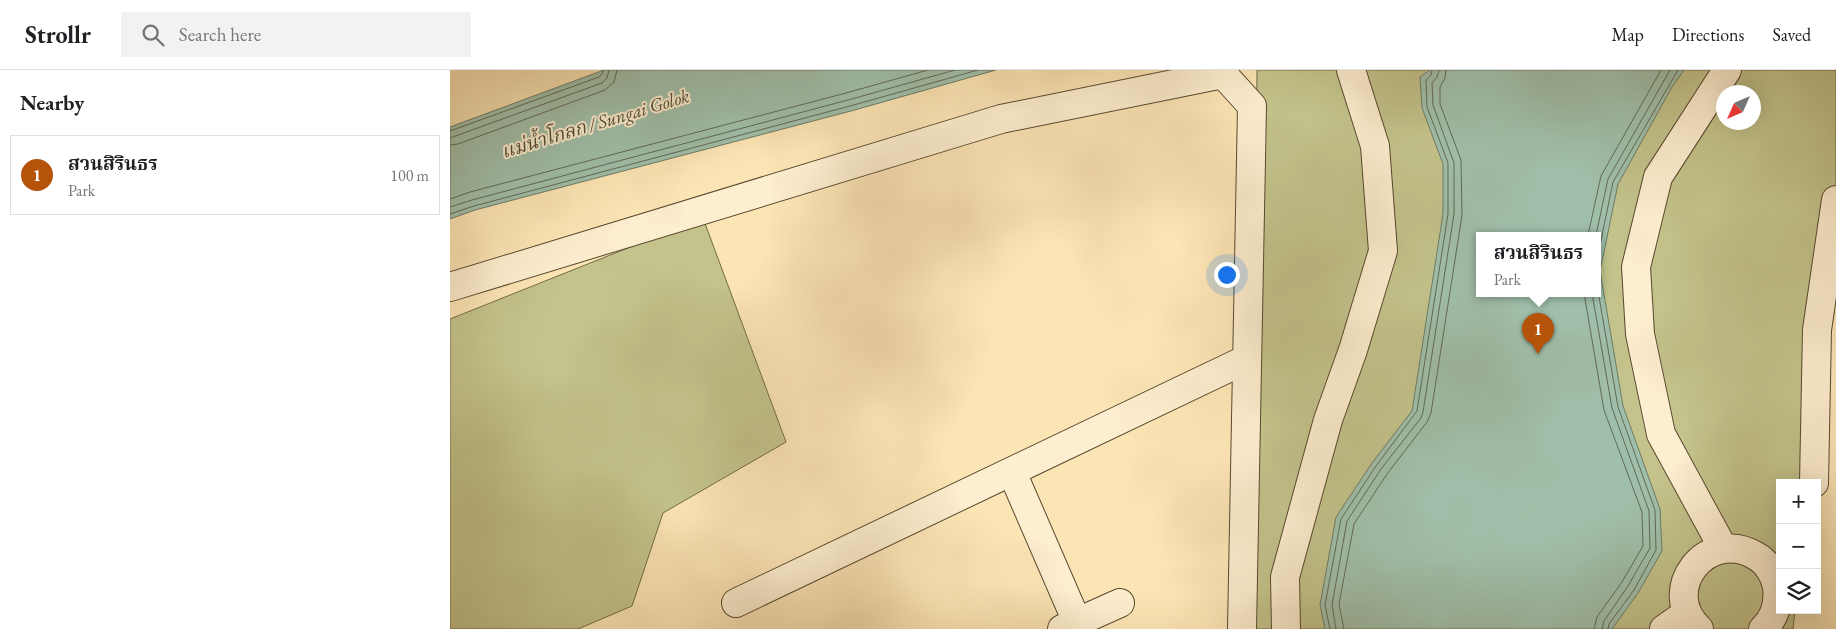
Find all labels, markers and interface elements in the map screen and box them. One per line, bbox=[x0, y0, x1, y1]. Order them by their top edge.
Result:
search box bbox=[121, 12, 471, 57]
text: Strollr bbox=[25, 19, 91, 50]
icon: search bbox=[139, 21, 167, 49]
text: Search here bbox=[179, 22, 261, 47]
text: Map bbox=[1612, 23, 1644, 46]
text: Directions bbox=[1672, 23, 1744, 46]
text: Saved bbox=[1772, 23, 1811, 46]
water label: แม่น้ำโกลก / Sungai Golok bbox=[497, 81, 693, 164]
north arrow bbox=[1716, 85, 1761, 130]
text: Nearby bbox=[20, 89, 84, 116]
text: สวนสิรินธร bbox=[68, 151, 158, 176]
text: 1 bbox=[33, 165, 41, 186]
text: 100 m bbox=[390, 165, 429, 186]
text: Park bbox=[68, 180, 95, 201]
popup bbox=[1476, 232, 1601, 297]
text: สวนสิรินธร bbox=[1494, 240, 1583, 265]
your location bbox=[1214, 262, 1240, 288]
text: Park bbox=[1494, 269, 1521, 290]
pin: 1 bbox=[1522, 313, 1554, 354]
map controls bbox=[1776, 479, 1821, 614]
button: + bbox=[1776, 479, 1821, 524]
button: − bbox=[1776, 524, 1821, 569]
button: layers bbox=[1776, 569, 1821, 614]

